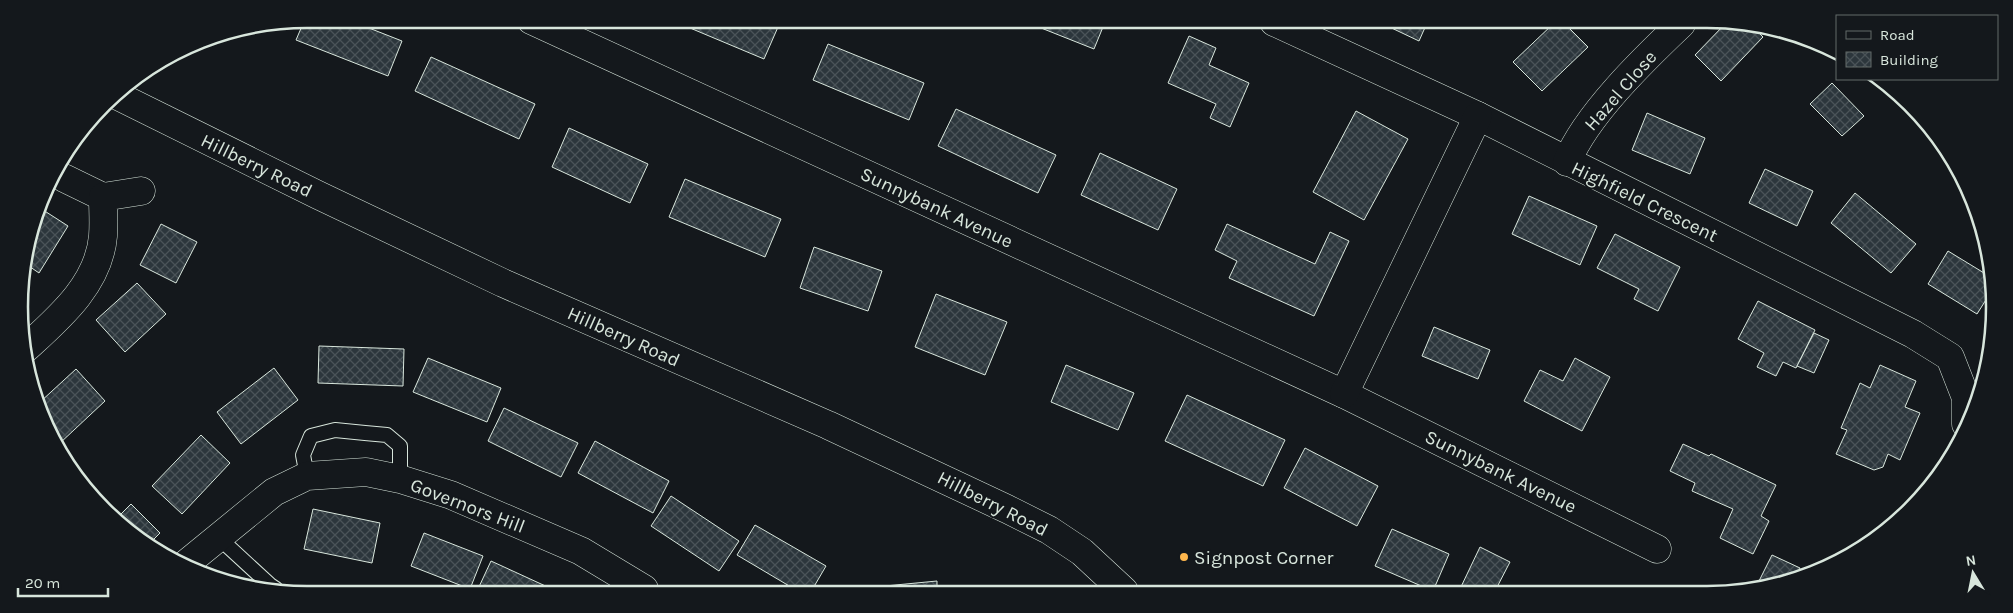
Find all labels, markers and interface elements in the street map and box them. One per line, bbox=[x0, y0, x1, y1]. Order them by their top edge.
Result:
legend bbox=[1836, 15, 1998, 80]
text: Road bbox=[1880, 26, 1915, 44]
street label: Hazel Close bbox=[1580, 46, 1661, 135]
text: Building bbox=[1880, 51, 1938, 69]
street label: Hillberry Road bbox=[197, 130, 316, 202]
street label: Highfield Crescent bbox=[1568, 157, 1721, 247]
street label: Sunnybank Avenue bbox=[857, 163, 1016, 253]
street label: Hillberry Road bbox=[564, 302, 683, 372]
street label: Sunnybank Avenue bbox=[1421, 426, 1580, 518]
street label: Hillberry Road bbox=[934, 467, 1051, 541]
street label: Governors Hill bbox=[407, 474, 528, 538]
place label: Signpost Corner bbox=[1194, 547, 1334, 569]
north arrow bbox=[1948, 548, 1998, 598]
marker: Signpost Corner bbox=[1178, 551, 1190, 563]
text: N bbox=[1964, 551, 1977, 570]
scale bar bbox=[18, 566, 108, 598]
text: 20 m bbox=[25, 574, 60, 592]

